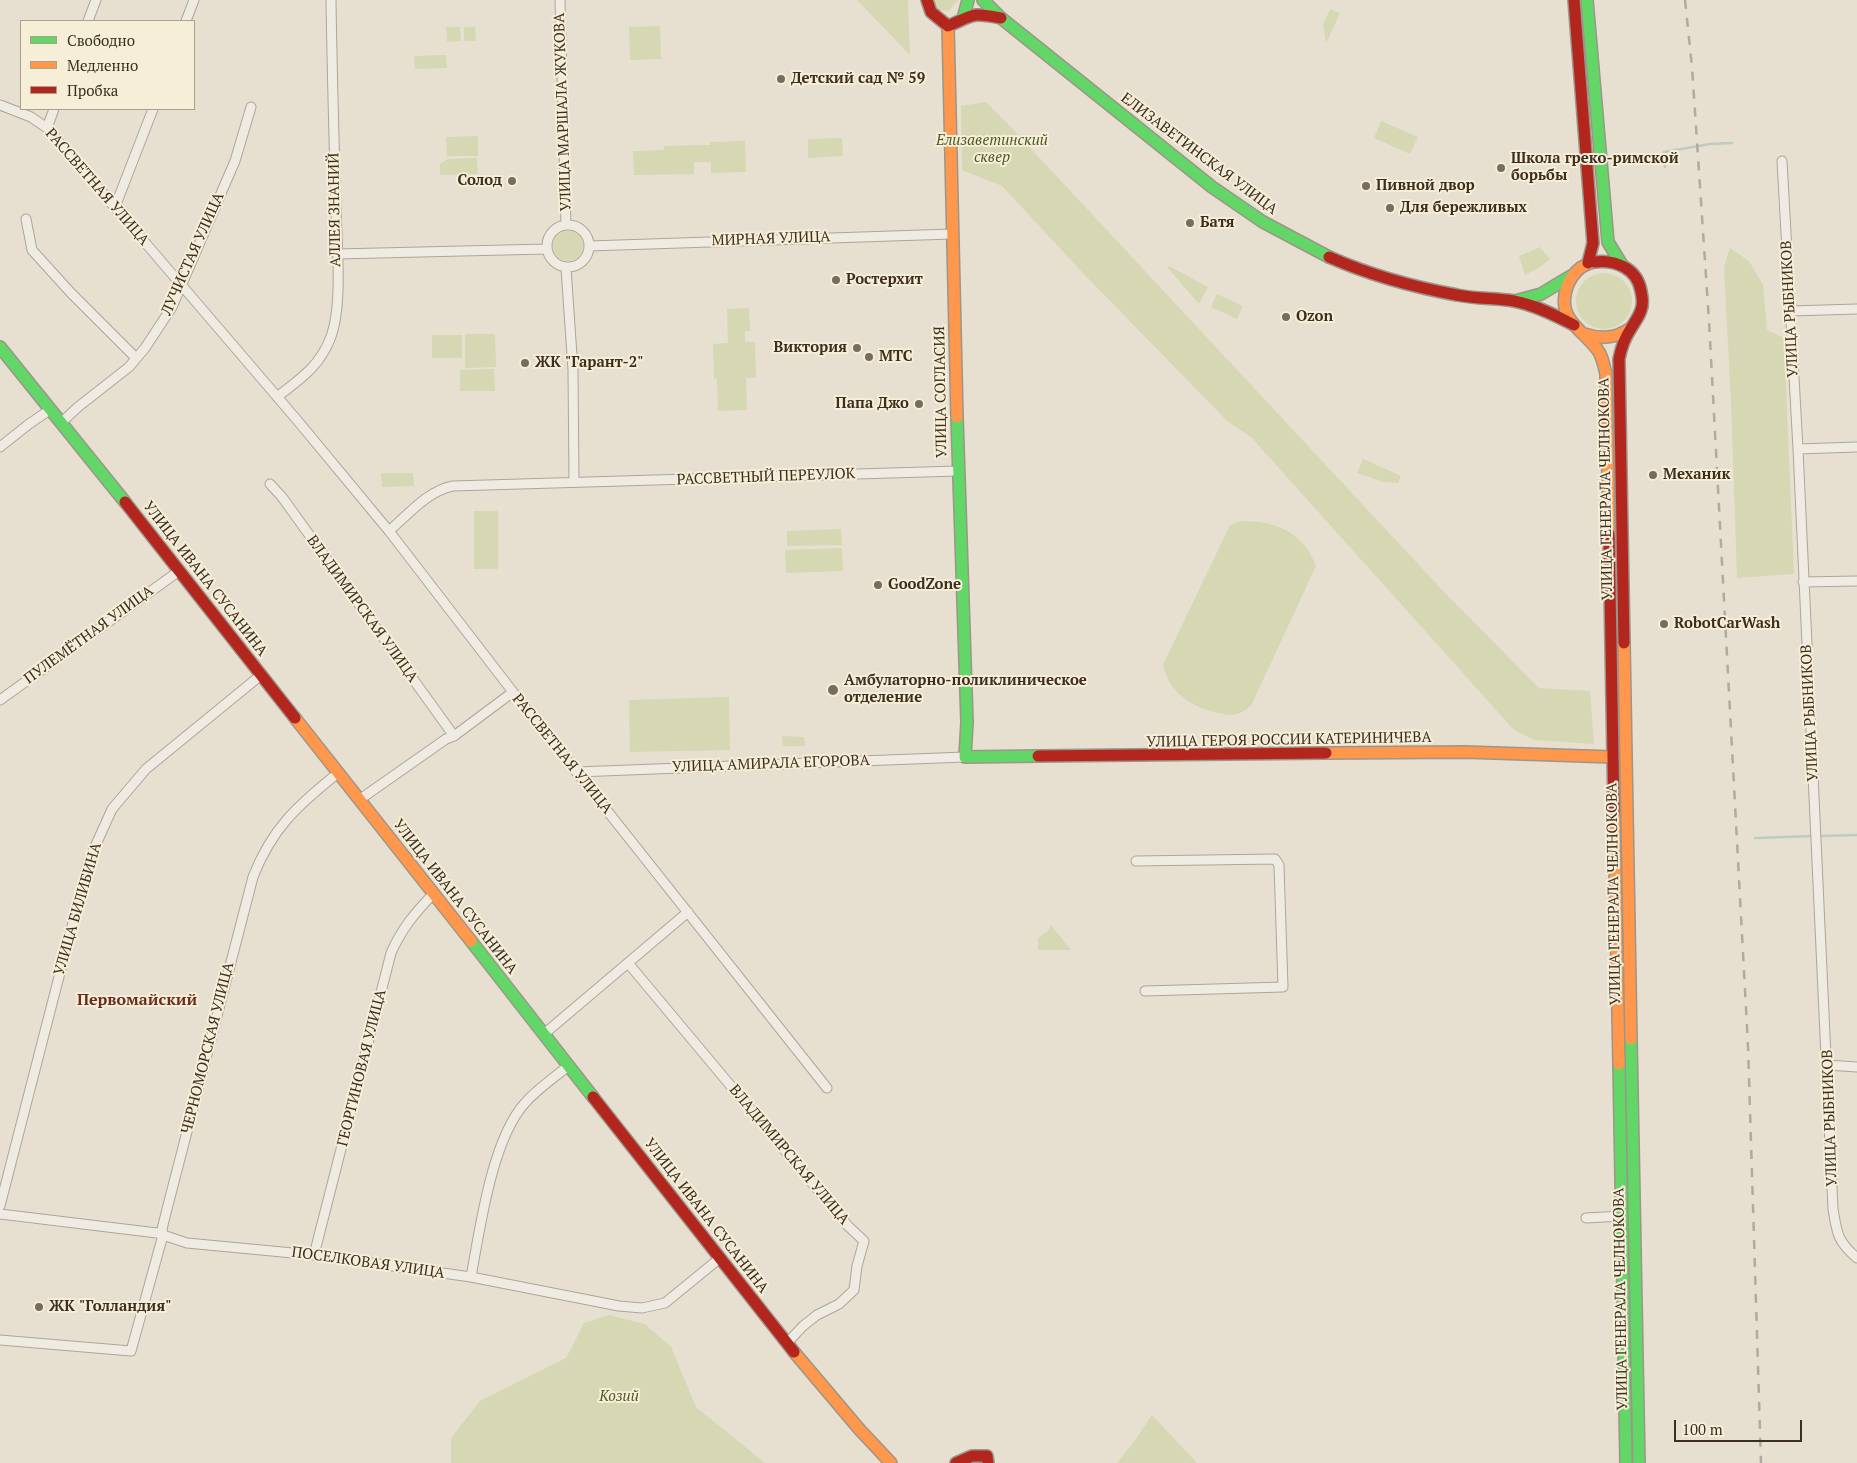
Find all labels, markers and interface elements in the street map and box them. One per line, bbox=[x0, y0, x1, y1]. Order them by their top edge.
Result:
street label: УЛИЦА МАРШАЛА ЖУКОВА bbox=[551, 12, 575, 212]
legend bbox=[20, 20, 195, 110]
text: Свободно bbox=[67, 30, 135, 50]
text: Медленно bbox=[67, 55, 138, 75]
place label: Детский сад № 59 bbox=[791, 70, 925, 88]
marker: Детский сад № 59 bbox=[775, 73, 787, 85]
text: Пробка bbox=[67, 80, 118, 100]
street label: ЕЛИЗАВЕТИНСКАЯ УЛИЦА bbox=[1117, 89, 1281, 219]
street label: РАССВЕТНАЯ УЛИЦА bbox=[41, 125, 153, 249]
park label: Елизаветинский сквер bbox=[936, 132, 1048, 167]
place label: Школа греко-римской борьбы bbox=[1511, 150, 1679, 185]
street label: АЛЛЕЯ ЗНАНИЙ bbox=[325, 153, 345, 267]
marker: Школа греко-римской борьбы bbox=[1495, 162, 1507, 174]
place label: Солод bbox=[457, 172, 502, 190]
marker: Солод bbox=[506, 175, 518, 187]
place label: Пивной двор bbox=[1376, 177, 1475, 195]
marker: Пивной двор bbox=[1360, 180, 1372, 192]
street label: ЛУЧИСТАЯ УЛИЦА bbox=[158, 190, 228, 318]
place label: Для бережливых bbox=[1400, 199, 1527, 217]
marker: Для бережливых bbox=[1384, 202, 1396, 214]
place label: Батя bbox=[1200, 214, 1235, 232]
marker: Батя bbox=[1184, 217, 1196, 229]
street label: МИРНАЯ УЛИЦА bbox=[711, 228, 831, 250]
street label: УЛИЦА РЫБНИКОВ bbox=[1777, 240, 1803, 378]
place label: Ростерхит bbox=[846, 271, 923, 289]
marker: Ростерхит bbox=[830, 274, 842, 286]
place label: Ozon bbox=[1296, 308, 1333, 326]
marker: Ozon bbox=[1280, 311, 1292, 323]
street label: УЛИЦА СОГЛАСИЯ bbox=[931, 326, 951, 458]
place label: Виктория bbox=[774, 339, 847, 357]
marker: Виктория bbox=[851, 342, 863, 354]
place label: MTC bbox=[879, 348, 912, 366]
marker: MTC bbox=[863, 351, 875, 363]
place label: ЖК "Гарант-2" bbox=[535, 354, 643, 372]
marker: ЖК "Гарант-2" bbox=[519, 357, 531, 369]
street label: УЛИЦА ГЕНЕРАЛА ЧЕЛНОКОВА bbox=[1595, 377, 1617, 601]
place label: Папа Джо bbox=[835, 395, 909, 413]
marker: Папа Джо bbox=[913, 398, 925, 410]
street label: РАССВЕТНЫЙ ПЕРЕУЛОК bbox=[676, 465, 856, 489]
place label: Механик bbox=[1663, 466, 1730, 484]
marker: Механик bbox=[1647, 469, 1659, 481]
street label: УЛИЦА ИВАНА СУСАНИНА bbox=[139, 498, 271, 660]
street label: ВЛАДИМИРСКАЯ УЛИЦА bbox=[303, 532, 421, 686]
place label: GoodZone bbox=[888, 576, 961, 594]
marker: GoodZone bbox=[872, 579, 884, 591]
street label: ПУЛЕМЁТНАЯ УЛИЦА bbox=[21, 582, 157, 688]
place label: RobotCarWash bbox=[1674, 615, 1780, 633]
marker: RobotCarWash bbox=[1658, 618, 1670, 630]
street label: УЛИЦА РЫБНИКОВ bbox=[1797, 644, 1823, 782]
place label: Амбулаторно-поликлиническое отделение bbox=[844, 672, 1087, 707]
marker: Амбулаторно-поликлиническое отделение bbox=[826, 683, 840, 697]
street label: РАССВЕТНАЯ УЛИЦА bbox=[508, 690, 616, 818]
street label: УЛИЦА ГЕРОЯ РОССИИ КАТЕРИНИЧЕВА bbox=[1146, 729, 1432, 751]
street label: УЛИЦА АМИРАЛА ЕГОРОВА bbox=[672, 752, 870, 776]
street label: УЛИЦА ГЕНЕРАЛА ЧЕЛНОКОВА bbox=[1603, 782, 1625, 1006]
street label: УЛИЦА ИВАНА СУСАНИНА bbox=[389, 816, 521, 978]
street label: УЛИЦА БИЛИБИНА bbox=[50, 841, 106, 977]
street label: ЧЕРНОМОРСКАЯ УЛИЦА bbox=[178, 960, 238, 1136]
street label: ГЕОРГИНОВАЯ УЛИЦА bbox=[334, 988, 390, 1148]
district label: Первомайский bbox=[77, 990, 197, 1010]
street label: УЛИЦА РЫБНИКОВ bbox=[1819, 1049, 1841, 1187]
street label: ВЛАДИМИРСКАЯ УЛИЦА bbox=[725, 1081, 853, 1229]
street label: УЛИЦА ИВАНА СУСАНИНА bbox=[640, 1135, 772, 1297]
street label: УЛИЦА ГЕНЕРАЛА ЧЕЛНОКОВА bbox=[1610, 1187, 1632, 1411]
street label: ПОСЕЛКОВАЯ УЛИЦА bbox=[290, 1243, 446, 1283]
place label: ЖК "Голландия" bbox=[49, 1298, 171, 1316]
marker: ЖК "Голландия" bbox=[33, 1301, 45, 1313]
park label: Козий bbox=[599, 1388, 639, 1406]
scale bar bbox=[1677, 1410, 1804, 1442]
text: 100 m bbox=[1682, 1419, 1723, 1439]

